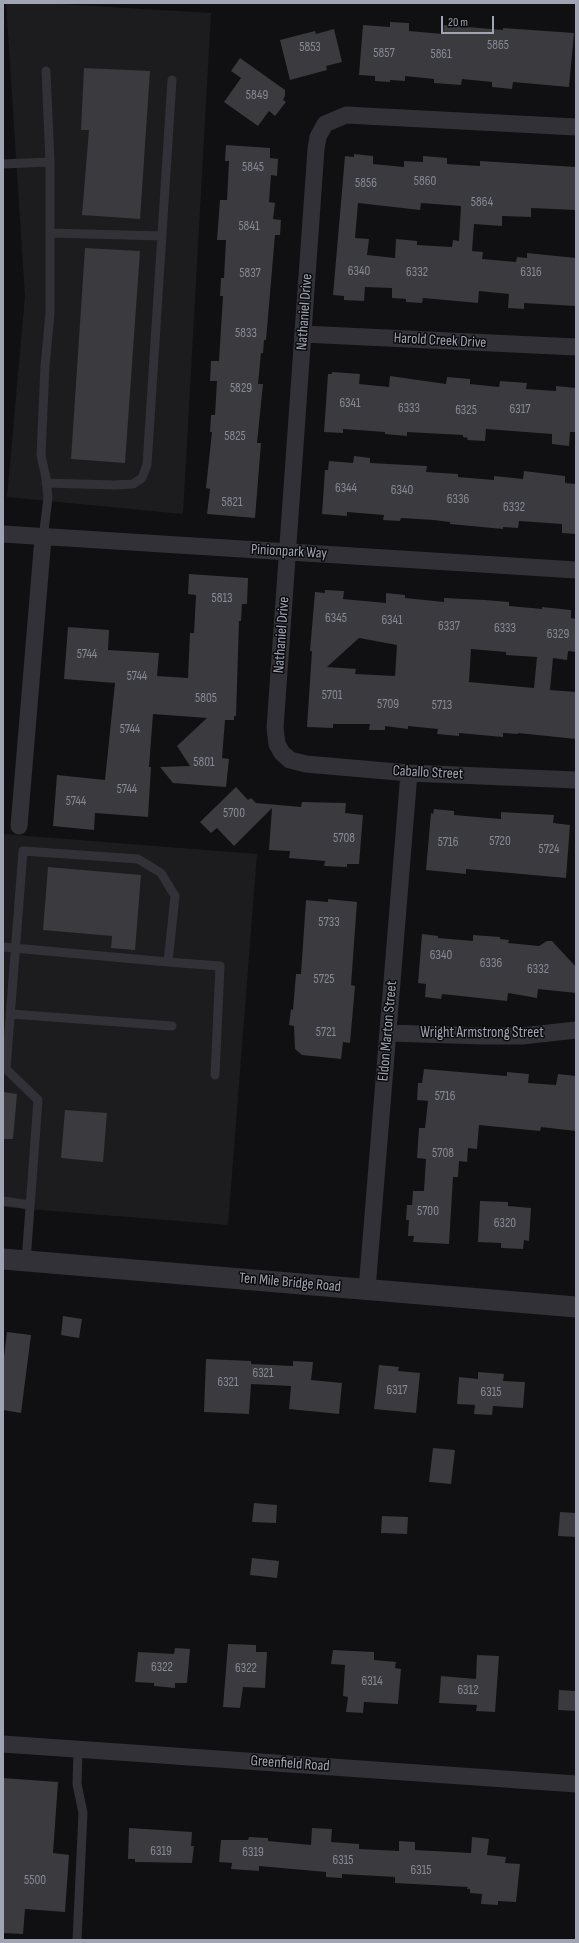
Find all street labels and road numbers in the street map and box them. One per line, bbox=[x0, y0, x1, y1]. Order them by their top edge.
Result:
street label: Nathaniel Drive bbox=[293, 273, 317, 351]
street label: Harold Creek Drive bbox=[393, 330, 487, 352]
street label: Pinionpark Way bbox=[250, 541, 328, 563]
street label: Nathaniel Drive bbox=[270, 596, 294, 674]
street label: Caballo Street bbox=[392, 762, 464, 784]
street label: Eldon Marton Street bbox=[375, 980, 401, 1082]
street label: Wright Armstrong Street bbox=[420, 1024, 544, 1042]
street label: Ten Mile Bridge Road bbox=[238, 1270, 342, 1296]
street label: Greenfield Road bbox=[250, 1752, 330, 1776]

